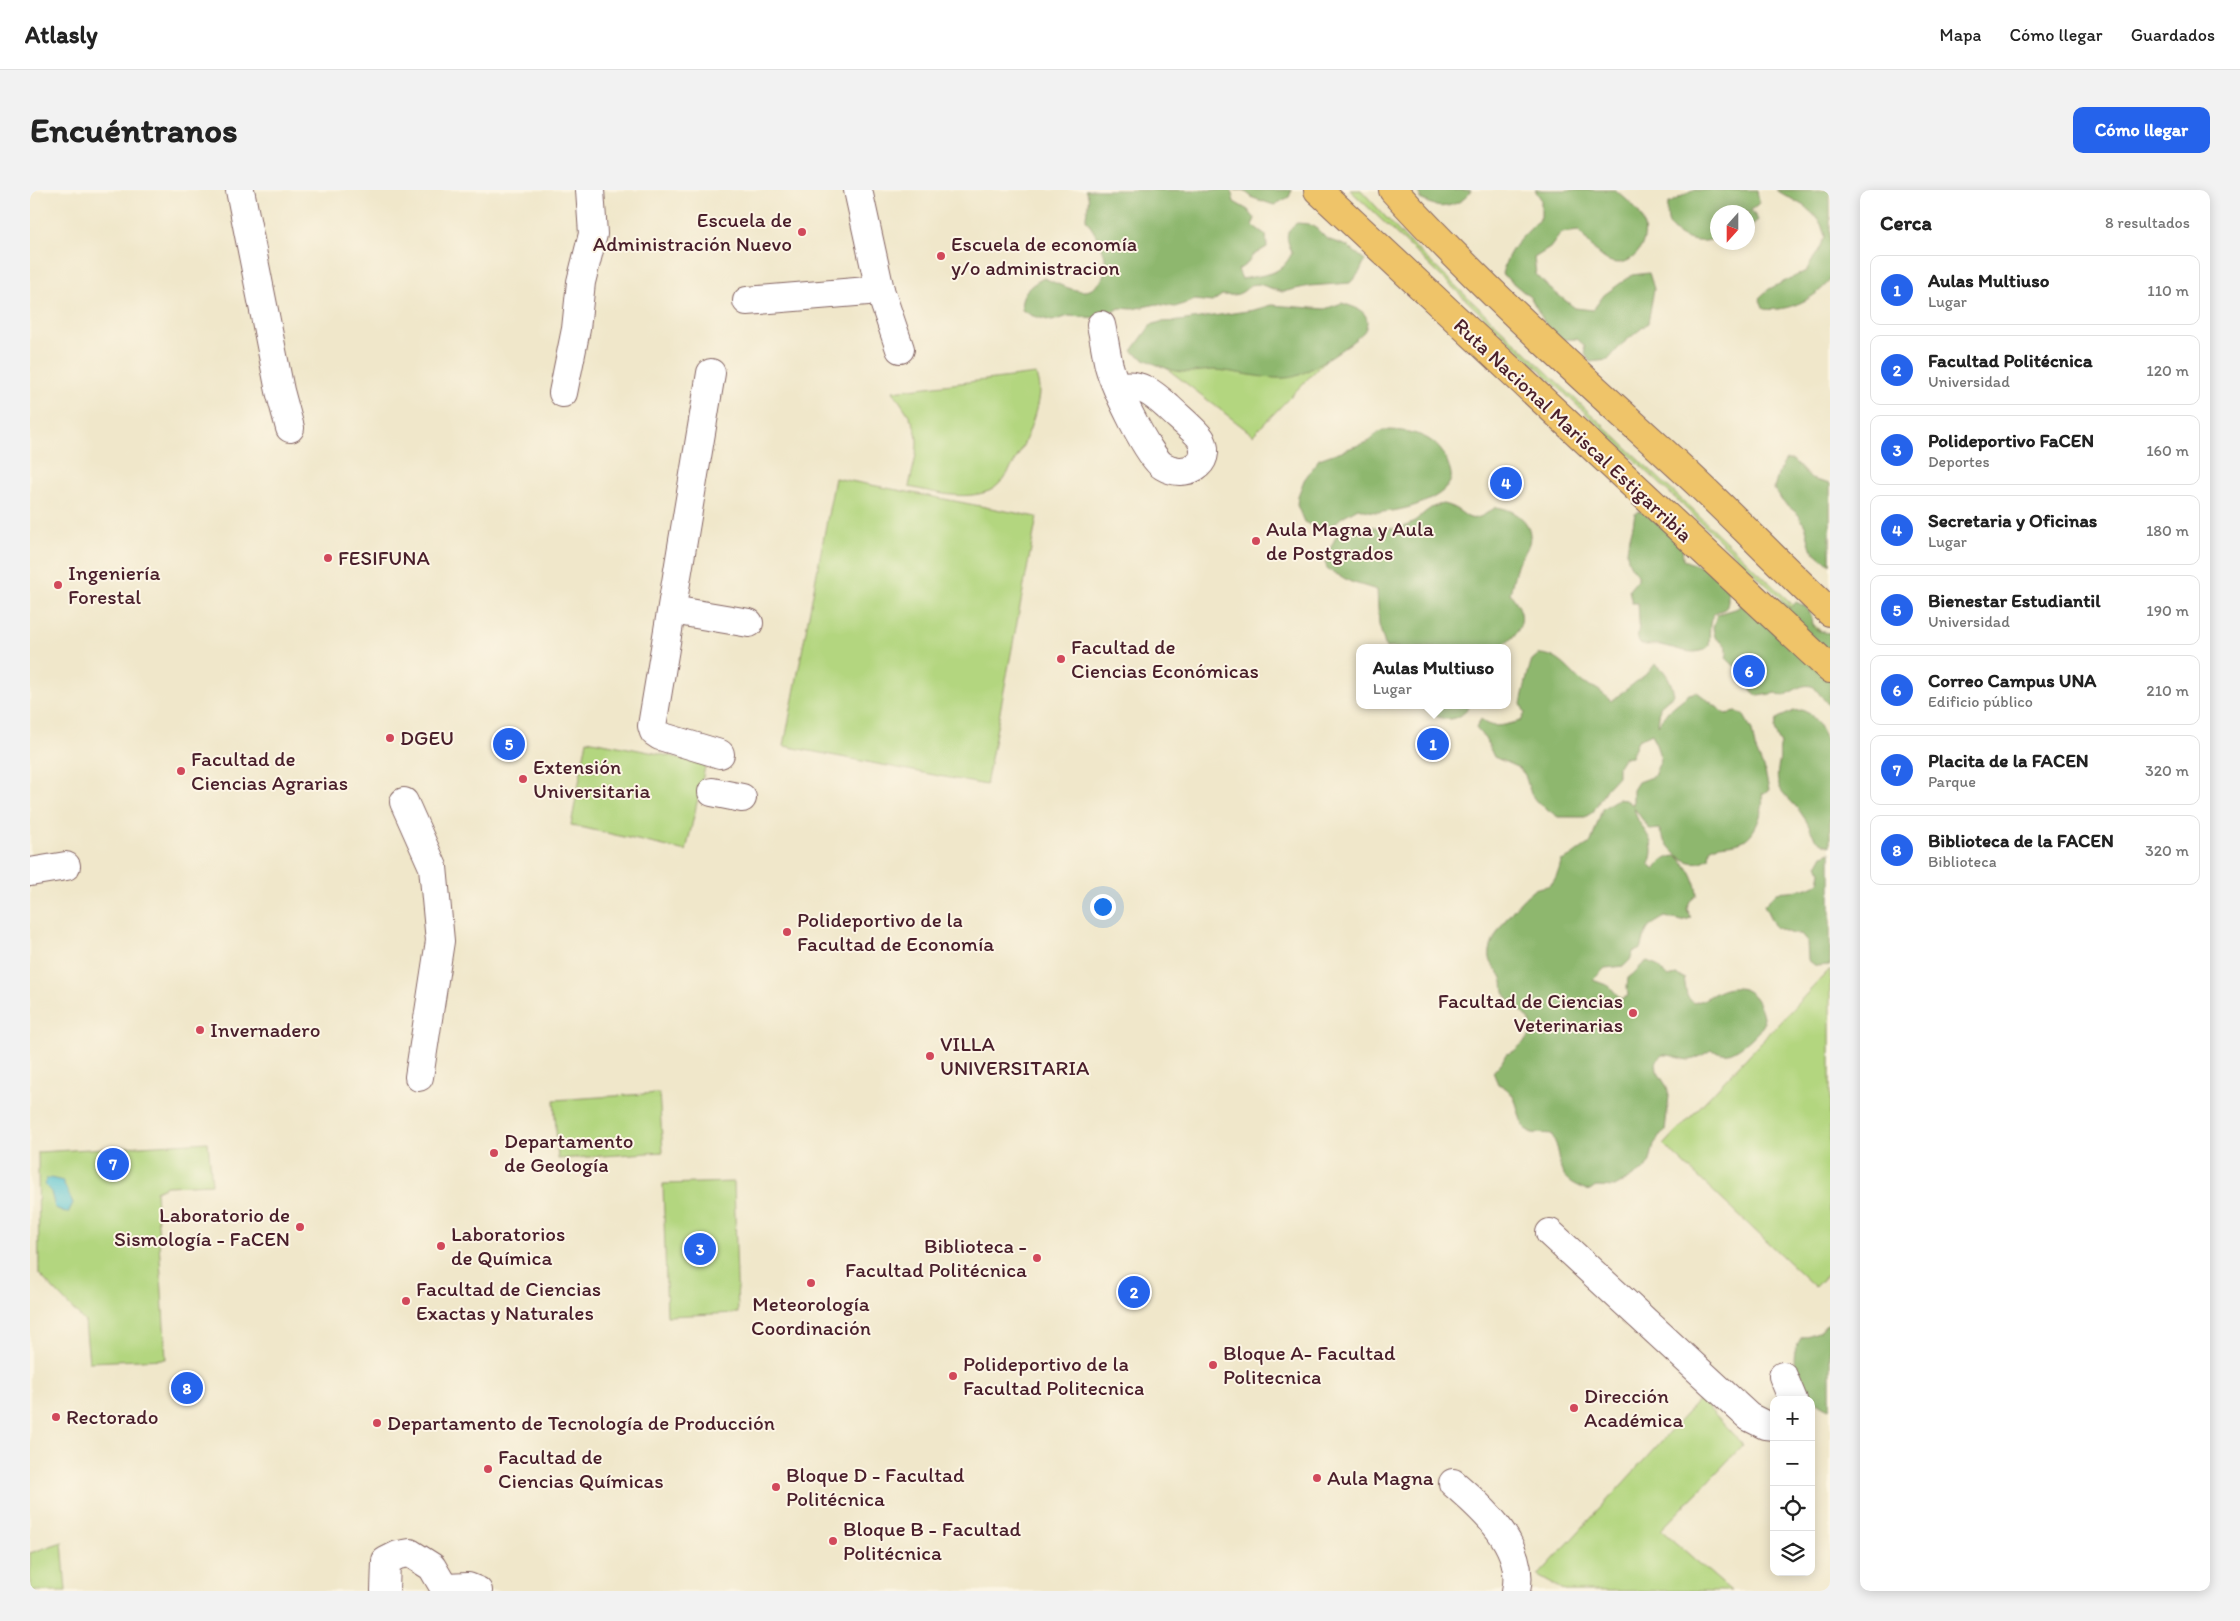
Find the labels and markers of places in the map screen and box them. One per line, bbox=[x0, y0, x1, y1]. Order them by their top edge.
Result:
place label: Escuela de Administración Nuevo bbox=[593, 207, 792, 256]
marker: Escuela de Administración Nuevo bbox=[796, 226, 808, 238]
place label: Escuela de economía y/o administracion bbox=[951, 231, 1137, 280]
marker: Escuela de economía y/o administracion bbox=[935, 250, 947, 262]
pin: 4 bbox=[1490, 464, 1522, 502]
place label: Aula Magna y Aula de Postgrados bbox=[1266, 516, 1434, 565]
marker: Aula Magna y Aula de Postgrados bbox=[1250, 535, 1262, 547]
place label: FESIFUNA bbox=[338, 545, 430, 570]
marker: FESIFUNA bbox=[322, 552, 334, 564]
place label: Ingeniería Forestal bbox=[68, 560, 161, 609]
marker: Ingeniería Forestal bbox=[52, 579, 64, 591]
place label: Facultad de Ciencias Económicas bbox=[1071, 634, 1259, 683]
pin: 6 bbox=[1733, 652, 1765, 690]
marker: Facultad de Ciencias Económicas bbox=[1055, 653, 1067, 665]
place label: DGEU bbox=[400, 725, 454, 750]
pin: 5 bbox=[493, 725, 525, 763]
pin: 1 bbox=[1417, 725, 1449, 763]
marker: DGEU bbox=[384, 732, 396, 744]
place label: Facultad de Ciencias Agrarias bbox=[191, 746, 348, 795]
place label: Extensión Universitaria bbox=[533, 754, 650, 803]
marker: Facultad de Ciencias Agrarias bbox=[175, 765, 187, 777]
marker: Extensión Universitaria bbox=[517, 773, 529, 785]
place label: Polideportivo de la Facultad de Economía bbox=[797, 907, 994, 956]
marker: Polideportivo de la Facultad de Economía bbox=[781, 926, 793, 938]
place label: Facultad de Ciencias Veterinarias bbox=[1438, 988, 1623, 1037]
marker: Facultad de Ciencias Veterinarias bbox=[1627, 1007, 1639, 1019]
place label: Invernadero bbox=[210, 1017, 320, 1042]
marker: Invernadero bbox=[194, 1024, 206, 1036]
place label: VILLA UNIVERSITARIA bbox=[940, 1031, 1090, 1080]
marker: VILLA UNIVERSITARIA bbox=[924, 1050, 936, 1062]
place label: Departamento de Geología bbox=[504, 1128, 634, 1177]
pin: 7 bbox=[97, 1145, 129, 1183]
marker: Departamento de Geología bbox=[488, 1147, 500, 1159]
place label: Laboratorio de Sismología - FaCEN bbox=[114, 1202, 290, 1251]
marker: Laboratorio de Sismología - FaCEN bbox=[294, 1221, 306, 1233]
place label: Laboratorios de Química bbox=[451, 1221, 565, 1270]
pin: 3 bbox=[684, 1230, 716, 1268]
place label: Biblioteca - Facultad Politécnica bbox=[845, 1233, 1027, 1282]
marker: Laboratorios de Química bbox=[435, 1240, 447, 1252]
marker: Biblioteca - Facultad Politécnica bbox=[1031, 1252, 1043, 1264]
pin: 2 bbox=[1118, 1273, 1150, 1311]
place label: Facultad de Ciencias Exactas y Naturales bbox=[416, 1276, 601, 1325]
marker: Meteorología Coordinación bbox=[805, 1277, 817, 1289]
place label: Meteorología Coordinación bbox=[751, 1291, 871, 1340]
marker: Facultad de Ciencias Exactas y Naturales bbox=[400, 1295, 412, 1307]
place label: Bloque A- Facultad Politecnica bbox=[1223, 1340, 1396, 1389]
place label: Polideportivo de la Facultad Politecnica bbox=[963, 1351, 1144, 1400]
marker: Bloque A- Facultad Politecnica bbox=[1207, 1359, 1219, 1371]
pin: 8 bbox=[171, 1369, 203, 1407]
marker: Polideportivo de la Facultad Politecnica bbox=[947, 1370, 959, 1382]
place label: Dirección Académica bbox=[1584, 1383, 1683, 1432]
marker: Dirección Académica bbox=[1568, 1402, 1580, 1414]
place label: Rectorado bbox=[66, 1404, 159, 1429]
place label: Departamento de Tecnología de Producción bbox=[387, 1410, 775, 1435]
marker: Rectorado bbox=[50, 1411, 62, 1423]
marker: Departamento de Tecnología de Producción bbox=[371, 1417, 383, 1429]
place label: Facultad de Ciencias Químicas bbox=[498, 1444, 664, 1493]
place label: Bloque D - Facultad Politécnica bbox=[786, 1462, 965, 1511]
marker: Facultad de Ciencias Químicas bbox=[482, 1463, 494, 1475]
place label: Aula Magna bbox=[1327, 1465, 1434, 1490]
marker: Aula Magna bbox=[1311, 1472, 1323, 1484]
marker: Bloque D - Facultad Politécnica bbox=[770, 1481, 782, 1493]
place label: Bloque B - Facultad Politécnica bbox=[843, 1516, 1022, 1565]
marker: Bloque B - Facultad Politécnica bbox=[827, 1535, 839, 1547]

